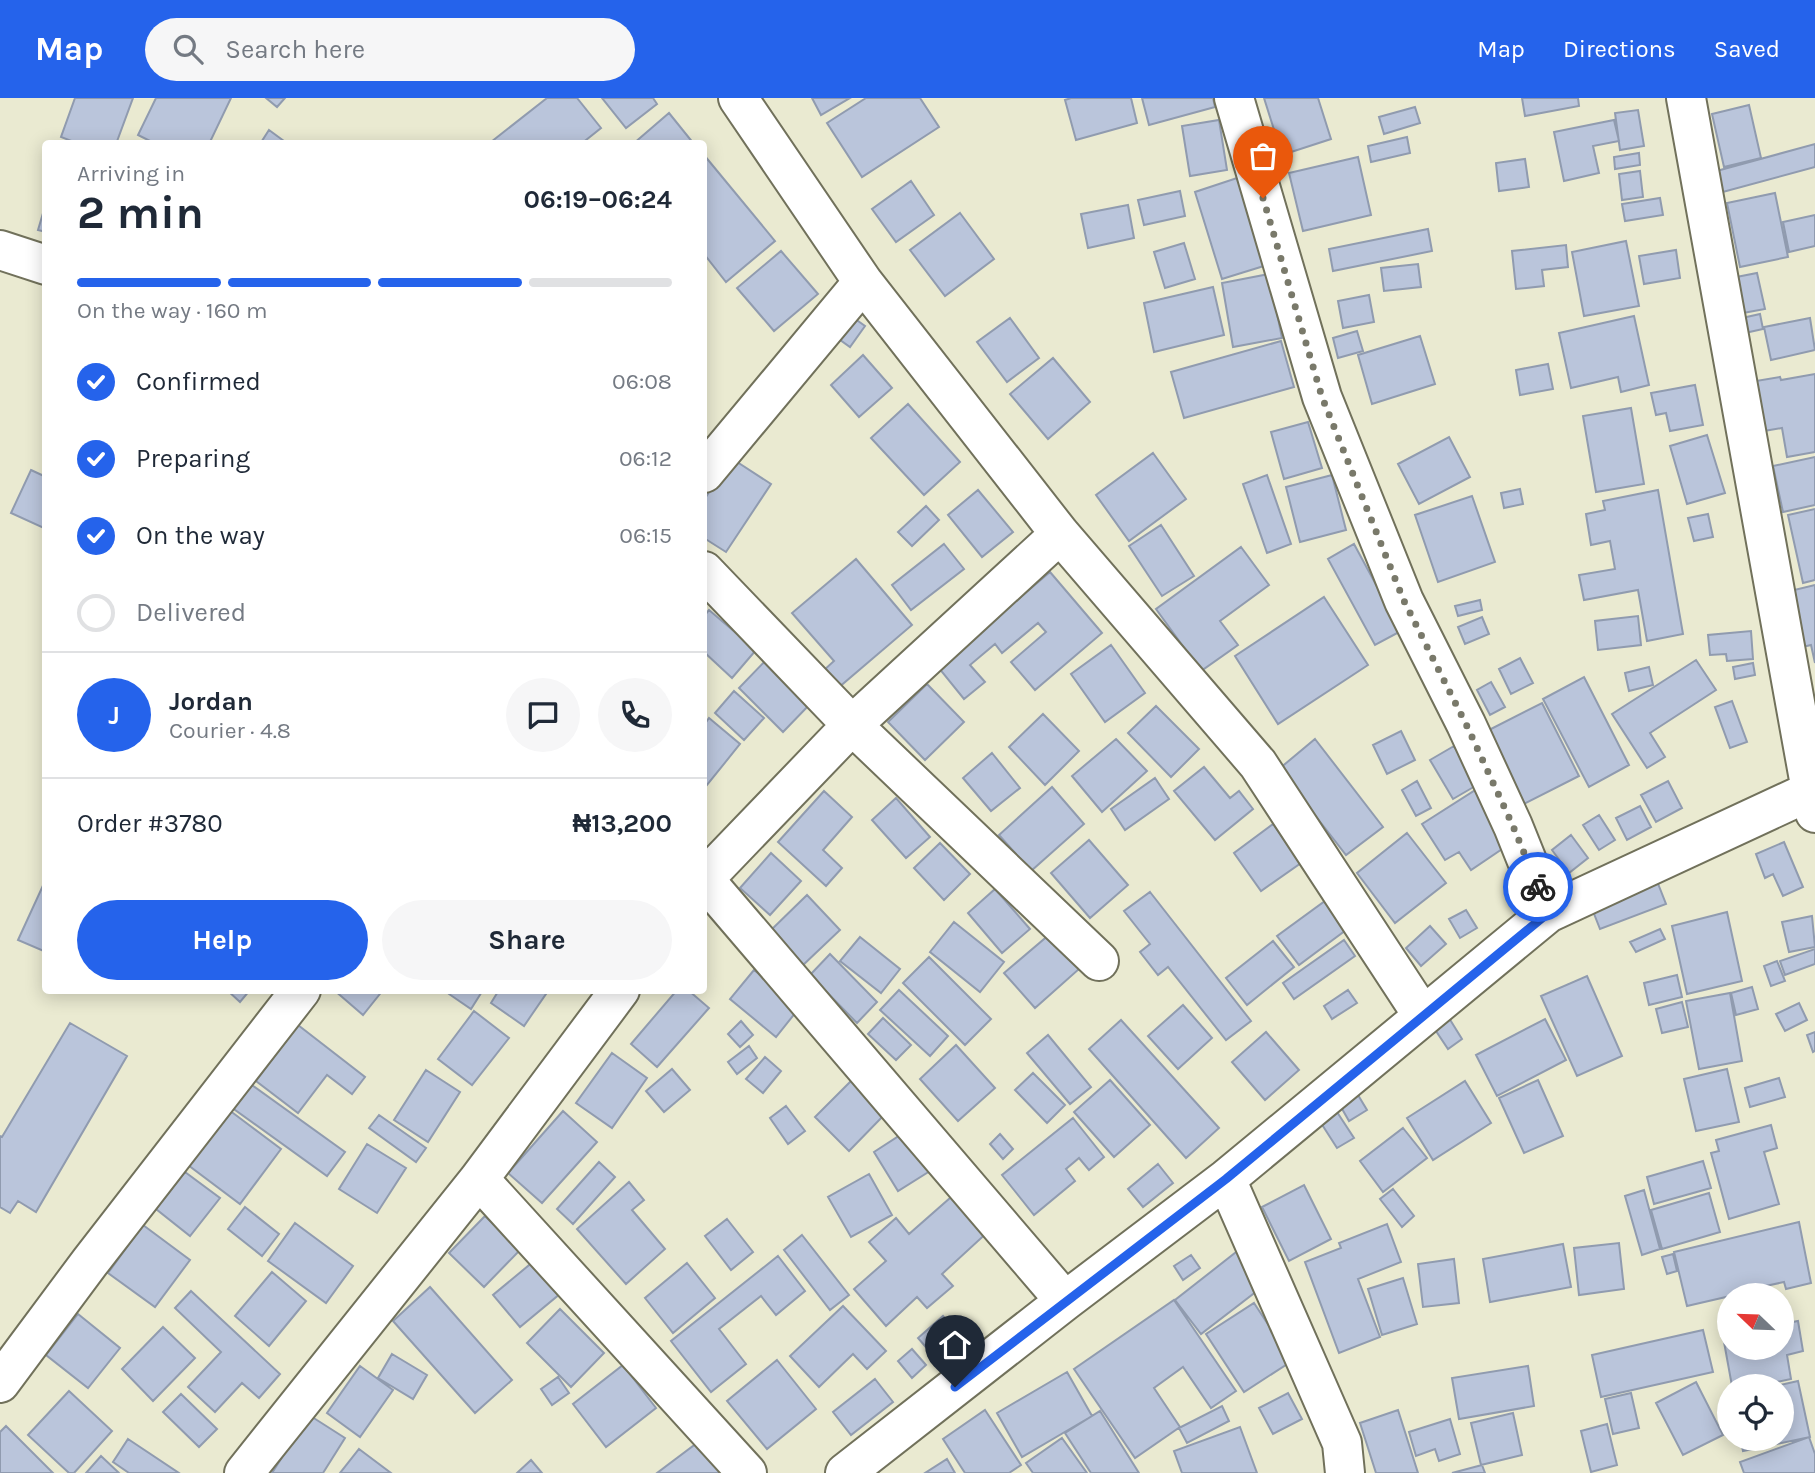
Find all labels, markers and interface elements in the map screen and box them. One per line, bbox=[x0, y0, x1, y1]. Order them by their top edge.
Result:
search box bbox=[145, 18, 635, 81]
text: Map bbox=[35, 30, 103, 68]
icon: search bbox=[169, 30, 207, 68]
text: Search here bbox=[225, 34, 365, 65]
text: Map bbox=[1477, 35, 1525, 63]
text: Directions bbox=[1563, 35, 1676, 63]
text: Saved bbox=[1714, 35, 1780, 63]
pin bbox=[1233, 126, 1293, 198]
icon: bag bbox=[1244, 137, 1282, 175]
text: Arriving in bbox=[77, 160, 185, 187]
text: 06:19–06:24 bbox=[524, 184, 672, 215]
text: 2 min bbox=[77, 186, 204, 240]
text: On the way · 160 m bbox=[77, 297, 267, 324]
icon: check bbox=[77, 363, 115, 401]
text: Confirmed bbox=[136, 366, 261, 397]
text: 06:08 bbox=[612, 368, 672, 395]
icon: check bbox=[77, 440, 115, 478]
text: Preparing bbox=[136, 443, 250, 474]
text: 06:12 bbox=[619, 445, 672, 472]
icon: check bbox=[77, 517, 115, 555]
text: On the way bbox=[136, 520, 265, 551]
text: 06:15 bbox=[619, 522, 672, 549]
text: Delivered bbox=[136, 597, 246, 628]
button: chat bbox=[506, 678, 580, 752]
button: phone bbox=[598, 678, 672, 752]
text: Jordan bbox=[169, 686, 253, 717]
text: J bbox=[108, 700, 120, 731]
text: Courier · 4.8 bbox=[169, 717, 291, 744]
text: Order #3780 bbox=[77, 808, 223, 839]
text: ₦13,200 bbox=[573, 808, 672, 839]
courier bbox=[1503, 852, 1573, 922]
icon: bike bbox=[1519, 868, 1557, 906]
button: Help bbox=[77, 900, 368, 980]
button: Share bbox=[382, 900, 672, 980]
north arrow bbox=[1717, 1283, 1794, 1360]
map controls bbox=[1717, 1283, 1794, 1451]
pin bbox=[925, 1315, 985, 1387]
icon: home bbox=[936, 1326, 974, 1364]
button: locate bbox=[1717, 1374, 1794, 1451]

